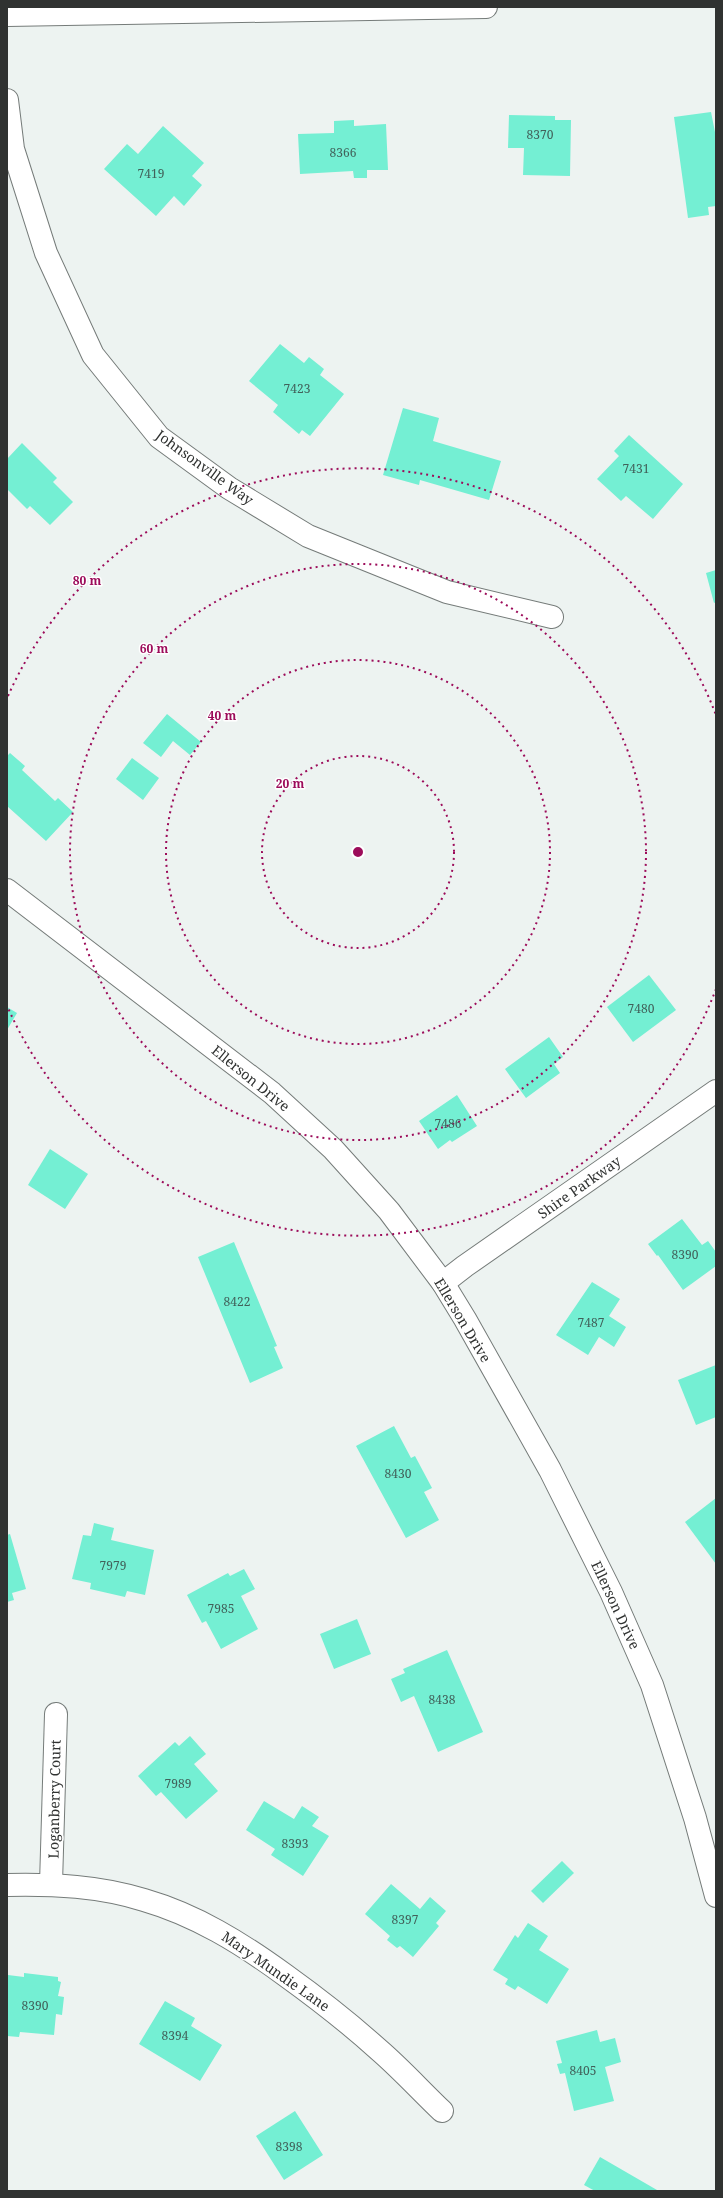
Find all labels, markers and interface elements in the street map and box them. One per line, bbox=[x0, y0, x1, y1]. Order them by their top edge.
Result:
house number: 8370 bbox=[527, 126, 554, 143]
house number: 8366 bbox=[330, 144, 357, 161]
house number: 7419 bbox=[138, 165, 164, 182]
house number: 7423 bbox=[284, 380, 311, 397]
street label: Johnsonville Way bbox=[152, 425, 258, 509]
house number: 7431 bbox=[623, 460, 649, 477]
text: 80 m bbox=[73, 572, 101, 589]
text: 60 m bbox=[140, 640, 168, 657]
text: 40 m bbox=[208, 707, 236, 724]
text: 20 m bbox=[276, 775, 304, 792]
centre of rings bbox=[351, 845, 365, 859]
house number: 7480 bbox=[628, 1000, 655, 1017]
street label: Ellerson Drive bbox=[208, 1041, 294, 1115]
house number: 7486 bbox=[435, 1115, 462, 1132]
street label: Shire Parkway bbox=[534, 1151, 624, 1223]
house number: 8390 bbox=[672, 1246, 699, 1263]
street label: Ellerson Drive bbox=[430, 1274, 496, 1366]
house number: 8422 bbox=[224, 1293, 250, 1310]
house number: 7487 bbox=[578, 1314, 605, 1331]
house number: 8430 bbox=[385, 1465, 412, 1482]
house number: 7979 bbox=[100, 1557, 126, 1574]
street label: Ellerson Drive bbox=[587, 1558, 645, 1652]
house number: 7985 bbox=[208, 1600, 234, 1617]
house number: 8438 bbox=[429, 1691, 456, 1708]
street label: Loganberry Court bbox=[43, 1739, 65, 1859]
house number: 7989 bbox=[165, 1775, 191, 1792]
house number: 8393 bbox=[282, 1835, 309, 1852]
house number: 8397 bbox=[392, 1911, 419, 1928]
street label: Mary Mundie Lane bbox=[218, 1927, 334, 2015]
house number: 8390 bbox=[22, 1997, 49, 2014]
house number: 8394 bbox=[162, 2027, 189, 2044]
house number: 8405 bbox=[570, 2062, 596, 2079]
house number: 8398 bbox=[276, 2138, 303, 2155]

